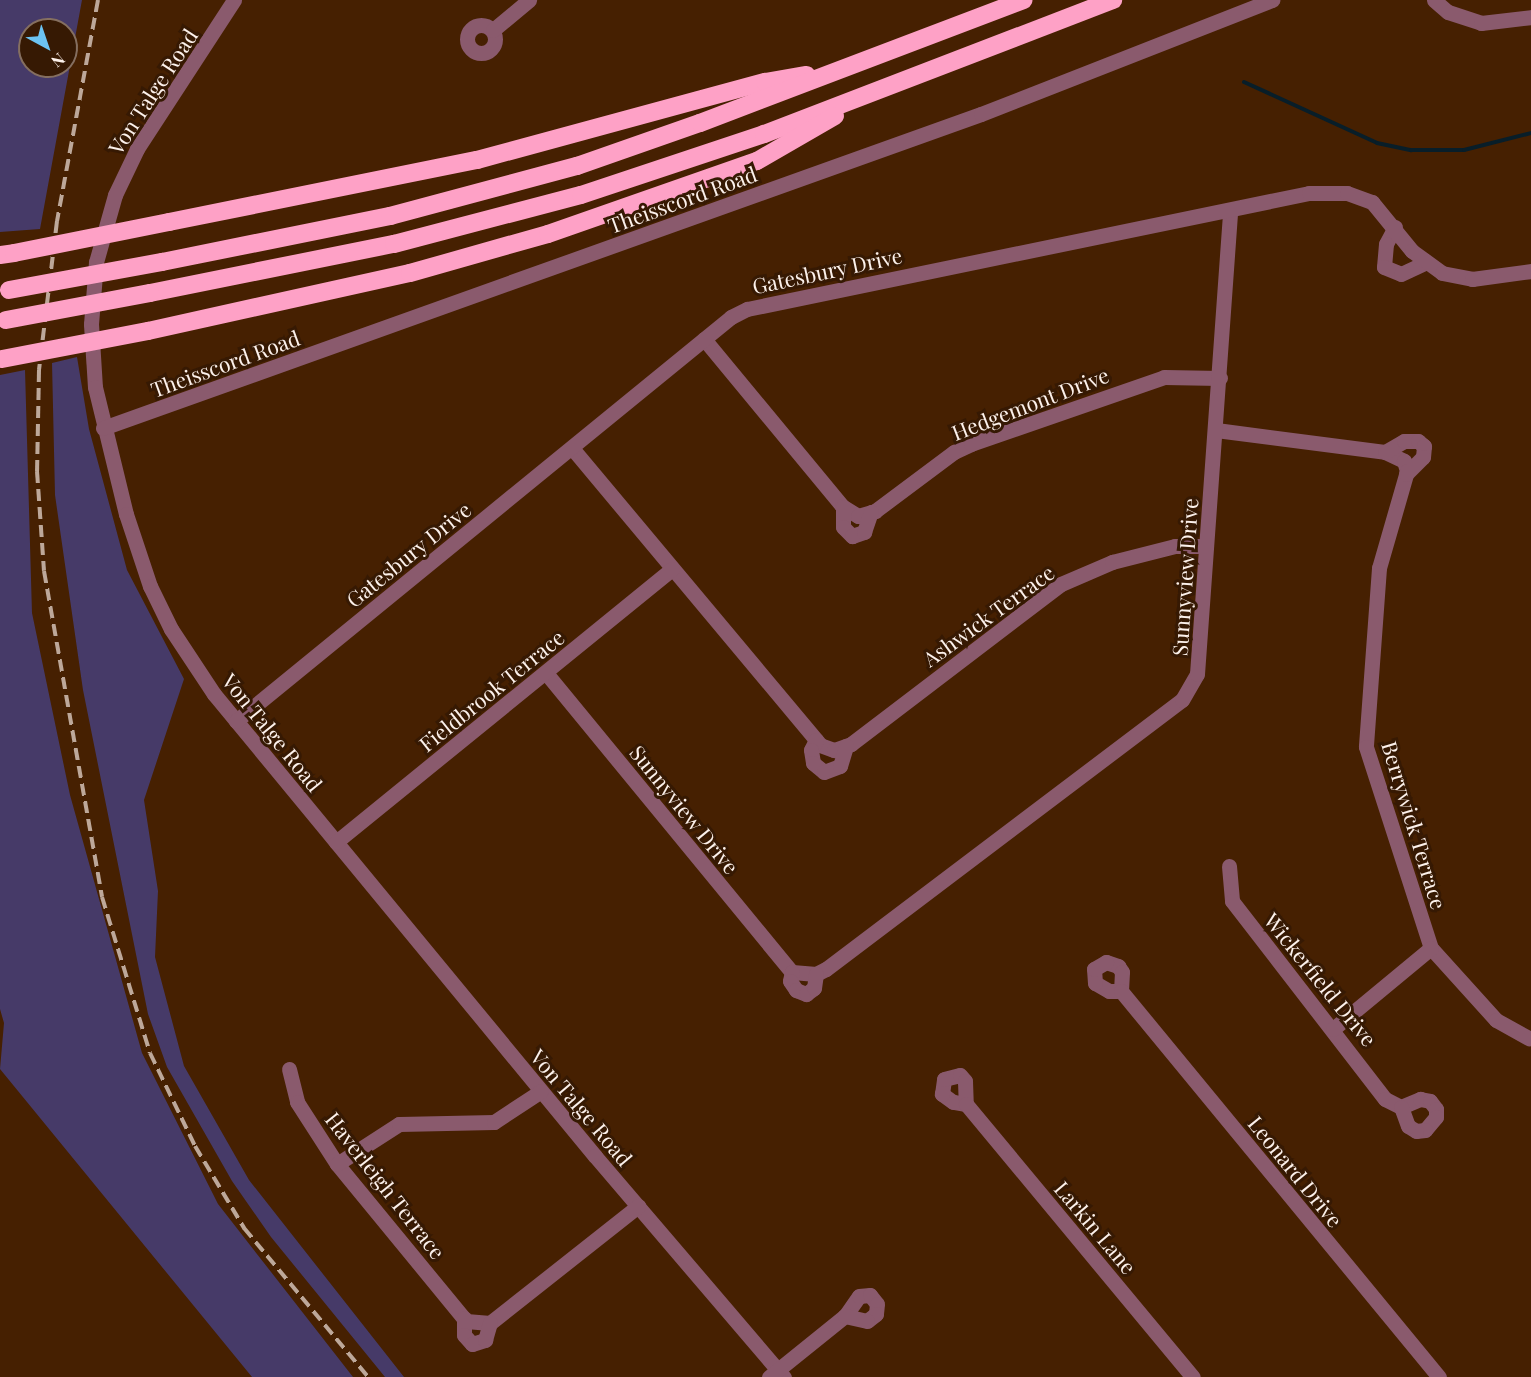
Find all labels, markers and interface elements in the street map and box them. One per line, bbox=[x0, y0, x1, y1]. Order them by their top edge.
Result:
north arrow bbox=[18, 18, 78, 78]
street label: Von Talge Road bbox=[102, 23, 202, 159]
text: N bbox=[47, 49, 70, 72]
street label: Theisscord Road bbox=[604, 160, 760, 238]
street label: Gatesbury Drive bbox=[749, 242, 905, 298]
street label: Theisscord Road bbox=[147, 324, 303, 402]
street label: Hedgemont Drive bbox=[948, 361, 1112, 445]
street label: Gatesbury Drive bbox=[341, 496, 475, 612]
street label: Sunnyview Drive bbox=[1166, 497, 1202, 657]
street label: Ashwick Terrace bbox=[917, 559, 1059, 671]
street label: Fieldbrook Terrace bbox=[413, 624, 569, 756]
street label: Von Talge Road bbox=[218, 668, 328, 796]
street label: Berrywick Terrace bbox=[1377, 738, 1453, 912]
street label: Sunnyview Drive bbox=[625, 739, 745, 879]
street label: Wickerfield Drive bbox=[1260, 907, 1382, 1051]
street label: Von Talge Road bbox=[526, 1043, 638, 1171]
street label: Haverleigh Terrace bbox=[321, 1106, 451, 1264]
street label: Leonard Drive bbox=[1244, 1111, 1348, 1231]
street label: Larkin Lane bbox=[1050, 1176, 1142, 1278]

